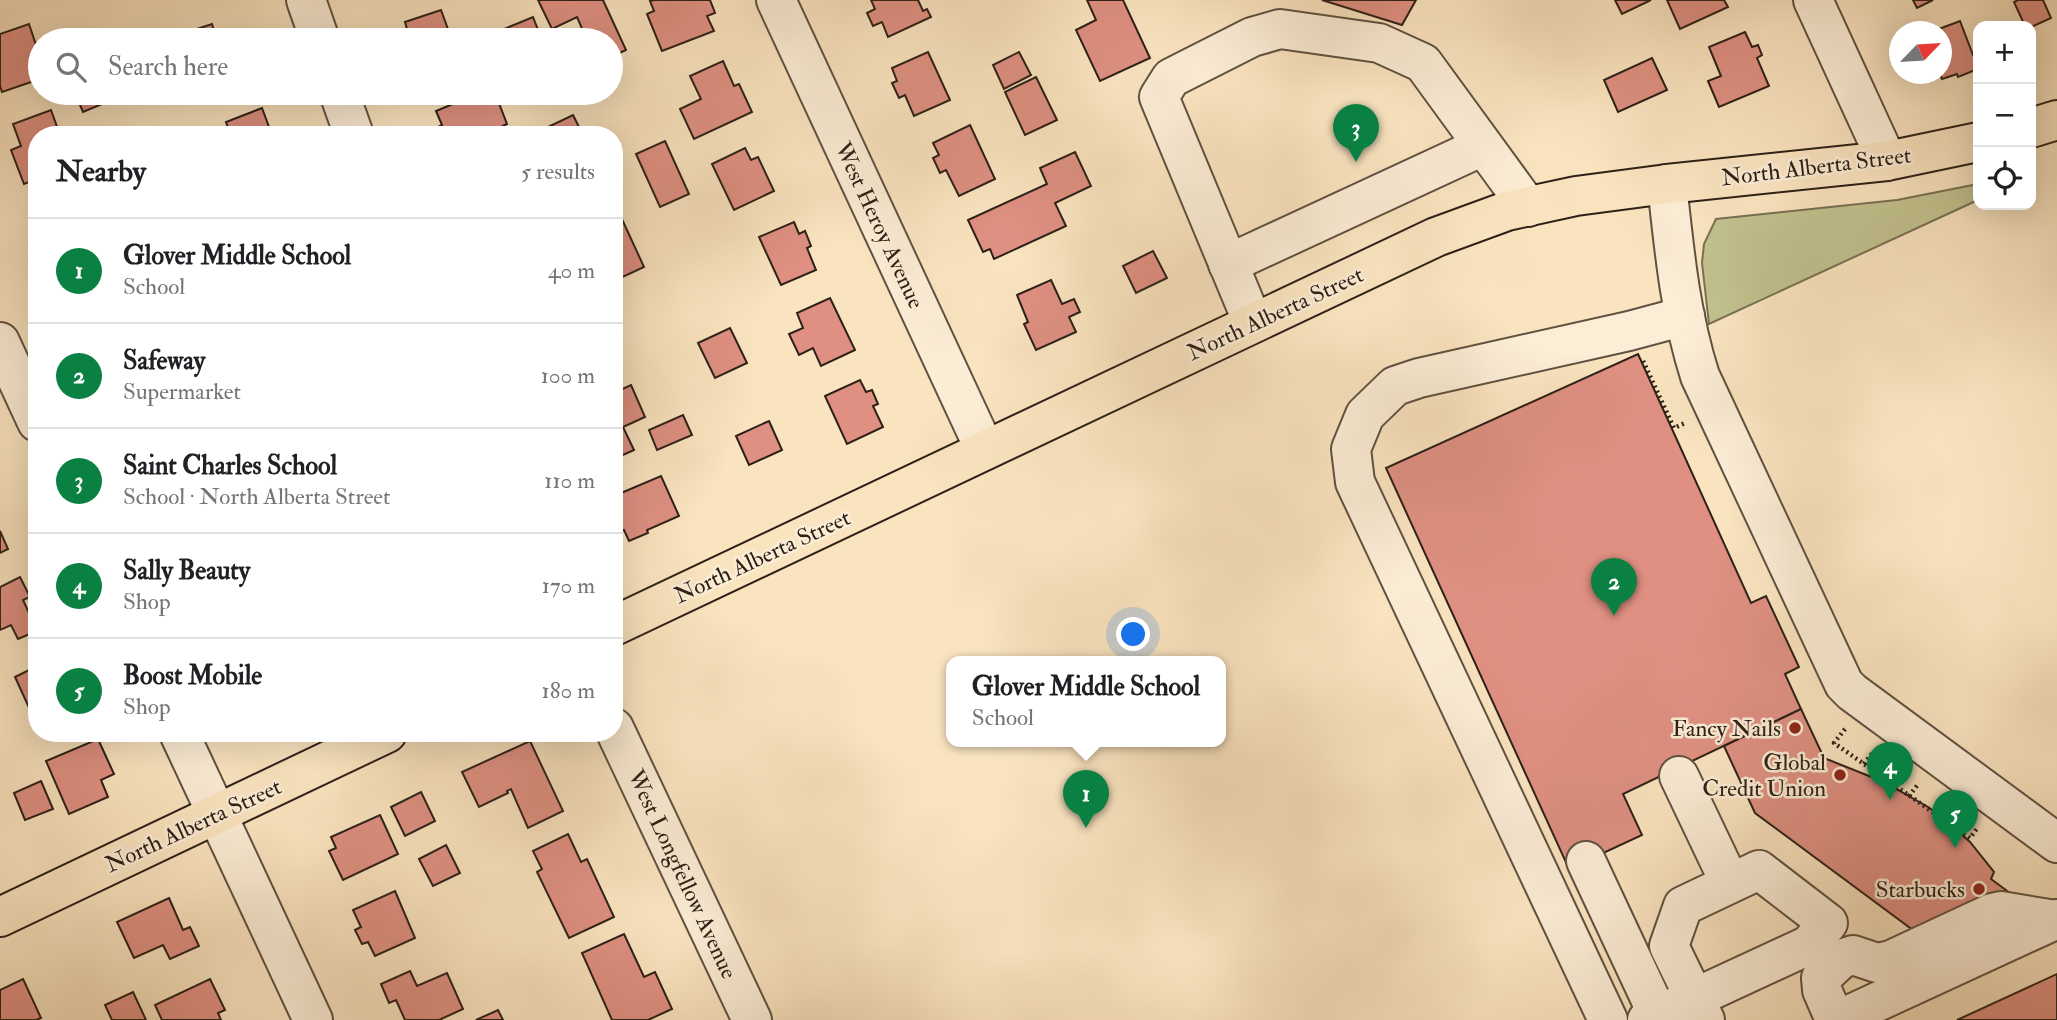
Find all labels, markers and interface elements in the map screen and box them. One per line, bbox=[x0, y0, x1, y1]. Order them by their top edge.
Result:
north arrow bbox=[1889, 21, 1952, 84]
map controls bbox=[1973, 21, 2036, 210]
button: + bbox=[1973, 21, 2036, 84]
search box bbox=[28, 28, 623, 105]
icon: search bbox=[52, 48, 90, 86]
text: Search here bbox=[108, 51, 228, 83]
button: − bbox=[1973, 84, 2036, 147]
pin: 3 bbox=[1333, 104, 1379, 162]
street label: West Heroy Avenue bbox=[828, 136, 931, 313]
street label: North Alberta Street bbox=[1719, 140, 1913, 193]
button: locate bbox=[1973, 147, 2036, 210]
text: Nearby bbox=[56, 153, 146, 190]
text: 5 results bbox=[521, 157, 595, 186]
text: Glover Middle School bbox=[123, 240, 351, 272]
text: 1 bbox=[75, 256, 83, 285]
text: 40 m bbox=[548, 256, 595, 285]
street label: North Alberta Street bbox=[1182, 260, 1368, 367]
text: School bbox=[123, 272, 185, 301]
text: Safeway bbox=[123, 345, 205, 377]
text: 2 bbox=[73, 361, 85, 390]
text: 100 m bbox=[541, 361, 595, 390]
text: Supermarket bbox=[123, 377, 241, 406]
text: Saint Charles School bbox=[123, 450, 337, 482]
text: 3 bbox=[75, 466, 83, 495]
text: 110 m bbox=[544, 466, 595, 495]
text: School · North Alberta Street bbox=[123, 482, 390, 511]
street label: North Alberta Street bbox=[669, 503, 855, 610]
text: Sally Beauty bbox=[123, 555, 250, 587]
pin: 2 bbox=[1591, 558, 1637, 616]
text: 4 bbox=[73, 571, 85, 600]
text: 170 m bbox=[542, 571, 595, 600]
text: Shop bbox=[123, 587, 171, 616]
your location bbox=[1116, 617, 1150, 651]
popup bbox=[946, 656, 1226, 747]
text: Boost Mobile bbox=[123, 660, 262, 692]
text: Glover Middle School bbox=[972, 671, 1200, 703]
text: 5 bbox=[74, 676, 84, 705]
text: 180 m bbox=[542, 676, 595, 705]
text: Shop bbox=[123, 692, 171, 721]
text: School bbox=[972, 703, 1034, 732]
place label: Fancy Nails bbox=[1672, 714, 1781, 743]
marker: Fancy Nails bbox=[1787, 720, 1803, 736]
pin: 4 bbox=[1867, 742, 1913, 800]
place label: Global Credit Union bbox=[1702, 748, 1826, 803]
street label: West Longfellow Avenue bbox=[621, 764, 744, 984]
marker: Global Credit Union bbox=[1832, 767, 1848, 783]
pin: 1 bbox=[1063, 770, 1109, 828]
street label: North Alberta Street bbox=[100, 772, 286, 879]
pin: 5 bbox=[1932, 790, 1978, 848]
place label: Starbucks bbox=[1876, 875, 1965, 904]
marker: Starbucks bbox=[1971, 881, 1987, 897]

